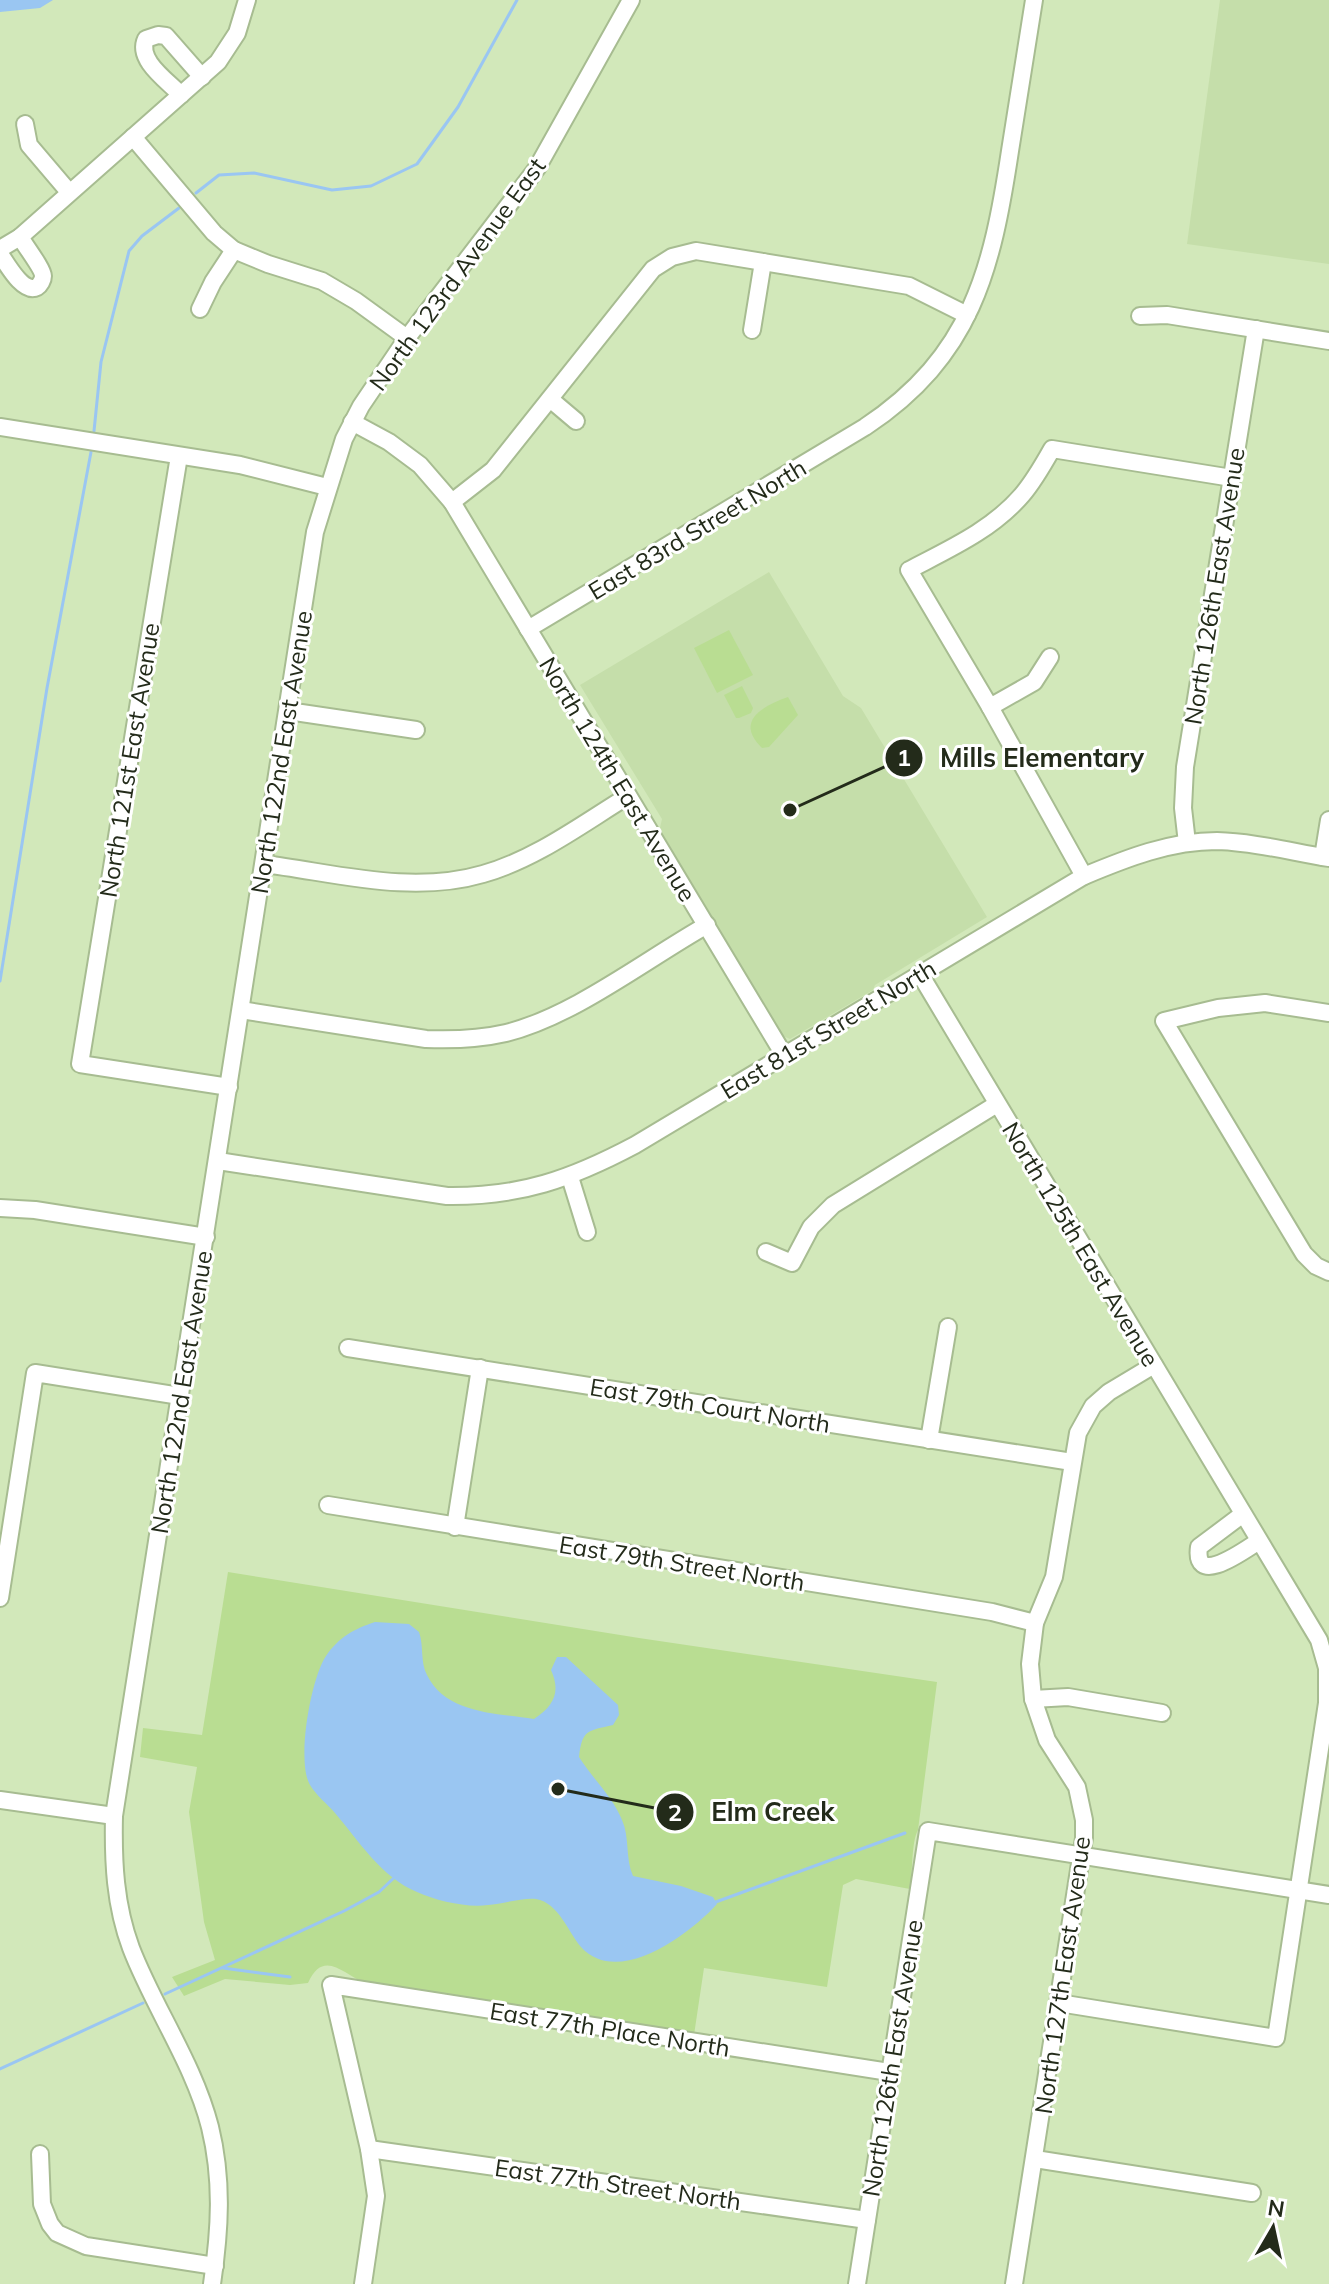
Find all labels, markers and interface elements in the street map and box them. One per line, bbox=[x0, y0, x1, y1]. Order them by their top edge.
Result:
street label: North 123rd Avenue East bbox=[362, 152, 552, 396]
street label: North 126th East Avenue bbox=[1177, 445, 1251, 727]
street label: East 83rd Street North bbox=[583, 452, 811, 606]
street label: North 122nd East Avenue bbox=[244, 608, 318, 896]
street label: North 121st East Avenue bbox=[92, 620, 166, 900]
street label: North 124th East Avenue bbox=[533, 651, 703, 907]
callout: Mills Elementary bbox=[884, 733, 1160, 783]
text: Mills Elementary bbox=[940, 741, 1145, 774]
text: 1 bbox=[897, 742, 911, 772]
street label: East 81st Street North bbox=[715, 953, 941, 1105]
street label: North 125th East Avenue bbox=[996, 1116, 1166, 1372]
street label: North 122nd East Avenue bbox=[144, 1248, 218, 1536]
street label: East 79th Court North bbox=[588, 1371, 832, 1439]
street label: East 79th Street North bbox=[557, 1529, 807, 1597]
callout: Elm Creek bbox=[655, 1787, 851, 1837]
text: Elm Creek bbox=[711, 1795, 835, 1828]
text: 2 bbox=[668, 1797, 682, 1827]
street label: North 127th East Avenue bbox=[1028, 1834, 1096, 2116]
street label: North 126th East Avenue bbox=[855, 1917, 929, 2199]
street label: East 77th Place North bbox=[488, 1995, 732, 2063]
street label: East 77th Street North bbox=[493, 2152, 743, 2216]
north arrow bbox=[1233, 2188, 1313, 2268]
text: N bbox=[1266, 2193, 1287, 2223]

